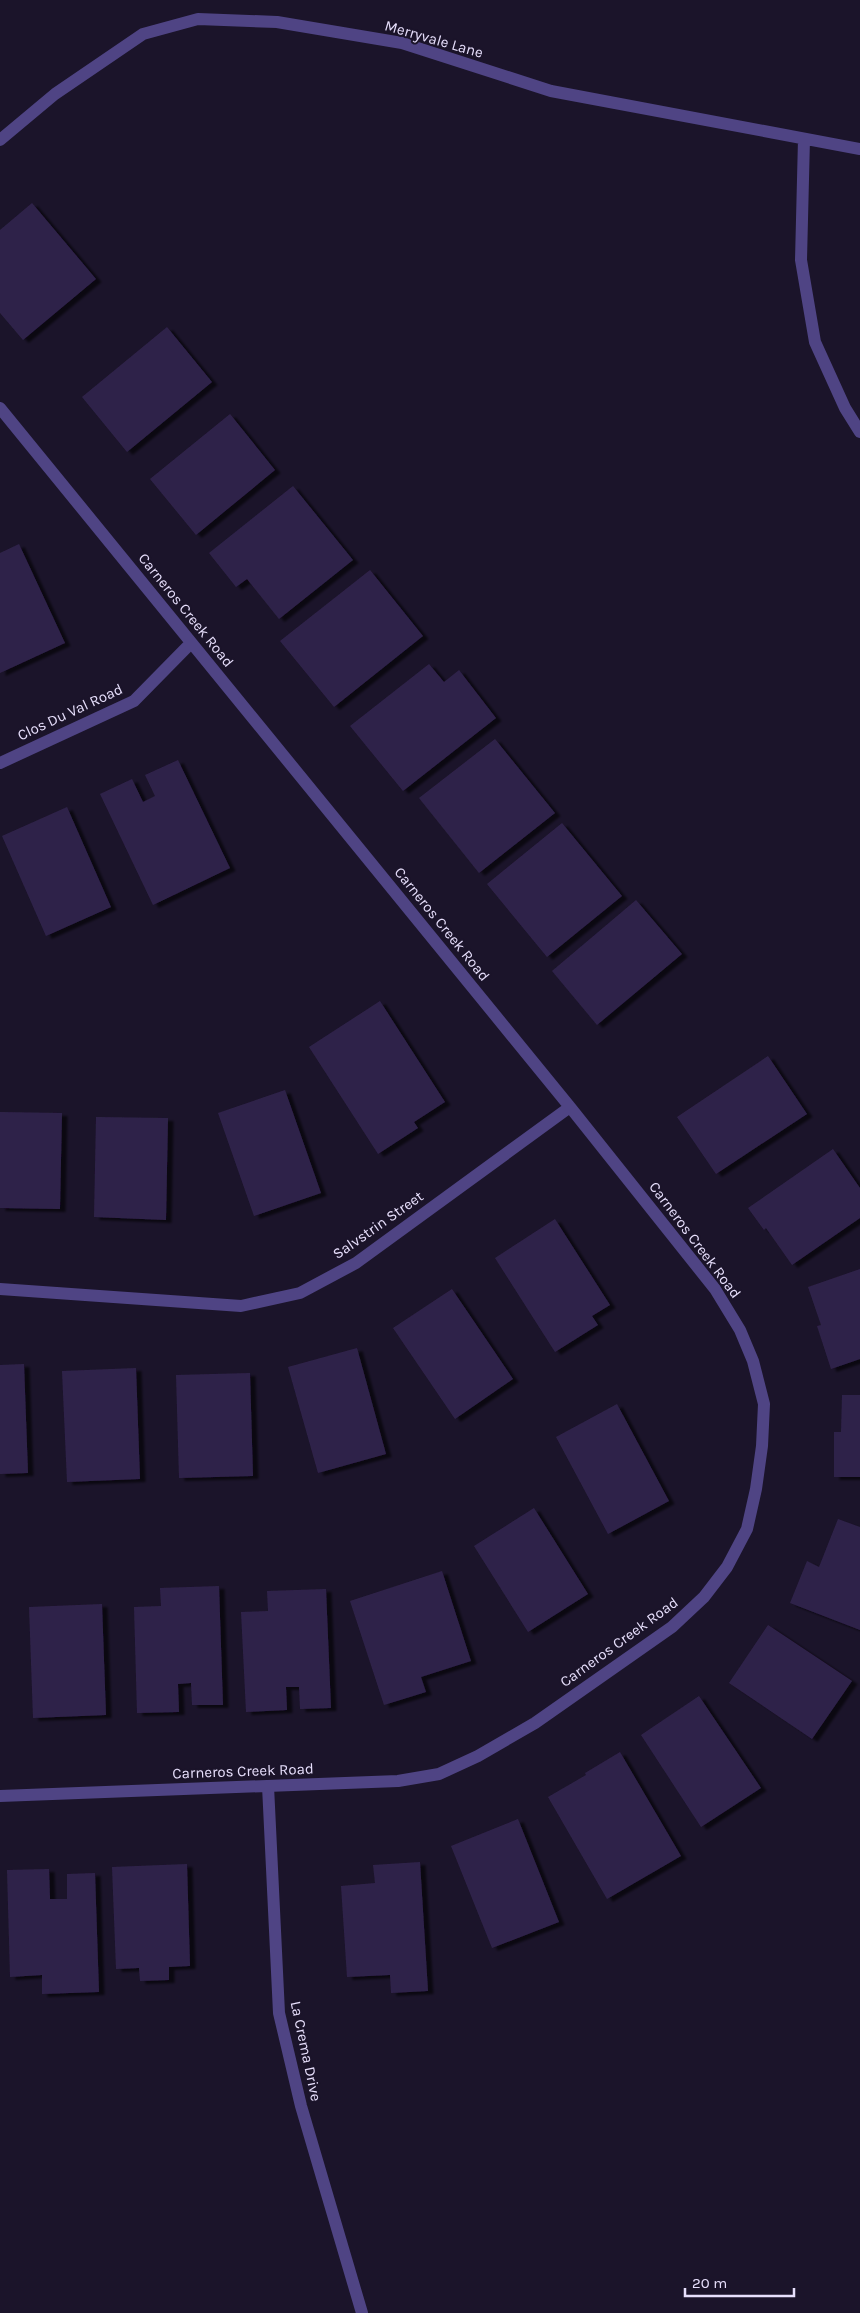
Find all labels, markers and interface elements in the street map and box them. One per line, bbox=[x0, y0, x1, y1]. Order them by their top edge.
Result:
street label: Merryvale Lane bbox=[383, 16, 485, 62]
street label: Carneros Creek Road bbox=[135, 549, 237, 671]
street label: Clos Du Val Road bbox=[14, 680, 126, 744]
street label: Carneros Creek Road bbox=[391, 863, 493, 985]
street label: Carneros Creek Road bbox=[645, 1178, 745, 1302]
street label: Salvstrin Street bbox=[329, 1187, 427, 1263]
street label: Carneros Creek Road bbox=[557, 1593, 681, 1691]
street label: Carneros Creek Road bbox=[172, 1760, 314, 1782]
street label: La Crema Drive bbox=[287, 1999, 325, 2103]
scale bar bbox=[685, 2266, 794, 2298]
text: 20 m bbox=[692, 2274, 727, 2292]

